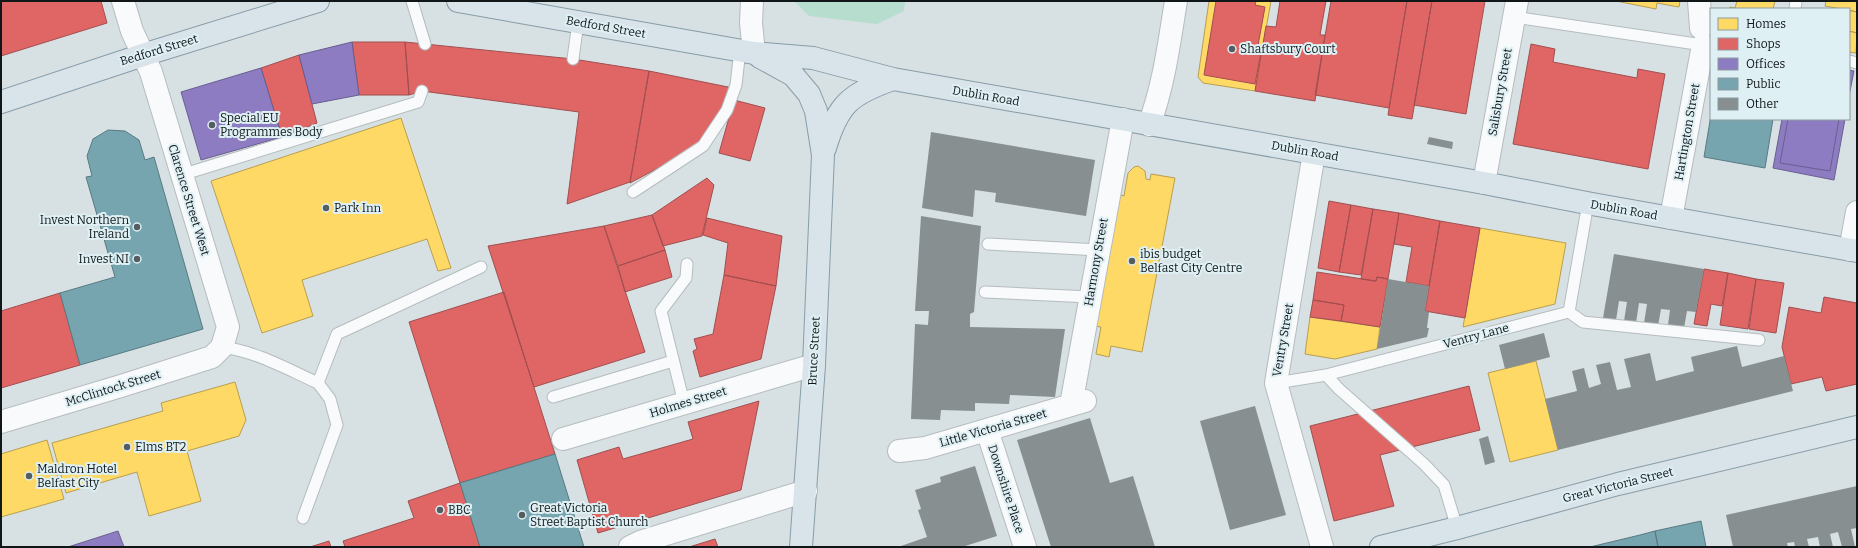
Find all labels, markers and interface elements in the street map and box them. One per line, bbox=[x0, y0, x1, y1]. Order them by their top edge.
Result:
legend bbox=[1710, 8, 1850, 120]
street label: Bedford Street bbox=[565, 13, 648, 41]
text: Homes bbox=[1746, 17, 1786, 31]
street label: Bedford Street bbox=[118, 31, 200, 68]
text: Shops bbox=[1746, 37, 1781, 51]
place label: Shaftsbury Court bbox=[1240, 42, 1336, 56]
marker: Shaftsbury Court bbox=[1227, 44, 1237, 54]
street label: Salisbury Street bbox=[1485, 46, 1515, 137]
text: Offices bbox=[1746, 57, 1785, 71]
text: Public bbox=[1746, 77, 1781, 91]
street label: Hartington Street bbox=[1672, 82, 1703, 182]
street label: Dublin Road bbox=[951, 83, 1021, 109]
text: Other bbox=[1746, 97, 1779, 111]
place label: Special EU Programmes Body bbox=[220, 111, 323, 139]
marker: Special EU Programmes Body bbox=[207, 120, 217, 130]
street label: Dublin Road bbox=[1270, 138, 1340, 164]
street label: Clarence Street West bbox=[165, 143, 213, 258]
street label: Dublin Road bbox=[1589, 197, 1659, 223]
place label: Park Inn bbox=[334, 201, 382, 215]
marker: Park Inn bbox=[321, 203, 331, 213]
place label: Invest Northern Ireland bbox=[40, 213, 129, 241]
street label: Harmony Street bbox=[1081, 216, 1111, 307]
marker: Invest Northern Ireland bbox=[132, 222, 142, 232]
place label: ibis budget Belfast City Centre bbox=[1140, 247, 1242, 275]
place label: Invest NI bbox=[79, 252, 129, 266]
marker: Invest NI bbox=[132, 254, 142, 264]
marker: ibis budget Belfast City Centre bbox=[1127, 256, 1137, 266]
street label: Ventry Street bbox=[1270, 302, 1296, 378]
street label: Bruce Street bbox=[805, 316, 823, 386]
street label: Ventry Lane bbox=[1442, 321, 1510, 351]
street label: McClintock Street bbox=[64, 367, 163, 409]
street label: Holmes Street bbox=[648, 383, 729, 420]
street label: Little Victoria Street bbox=[938, 406, 1049, 450]
place label: Elms BT2 bbox=[135, 440, 186, 454]
marker: Elms BT2 bbox=[122, 442, 132, 452]
street label: Downshire Place bbox=[985, 443, 1027, 535]
place label: Maldron Hotel Belfast City bbox=[37, 462, 118, 490]
street label: Great Victoria Street bbox=[1561, 464, 1675, 506]
marker: Maldron Hotel Belfast City bbox=[24, 471, 34, 481]
place label: Great Victoria Street Baptist Church bbox=[530, 501, 649, 529]
place label: BBC bbox=[448, 503, 471, 517]
marker: BBC bbox=[435, 505, 445, 515]
marker: Great Victoria Street Baptist Church bbox=[517, 510, 527, 520]

